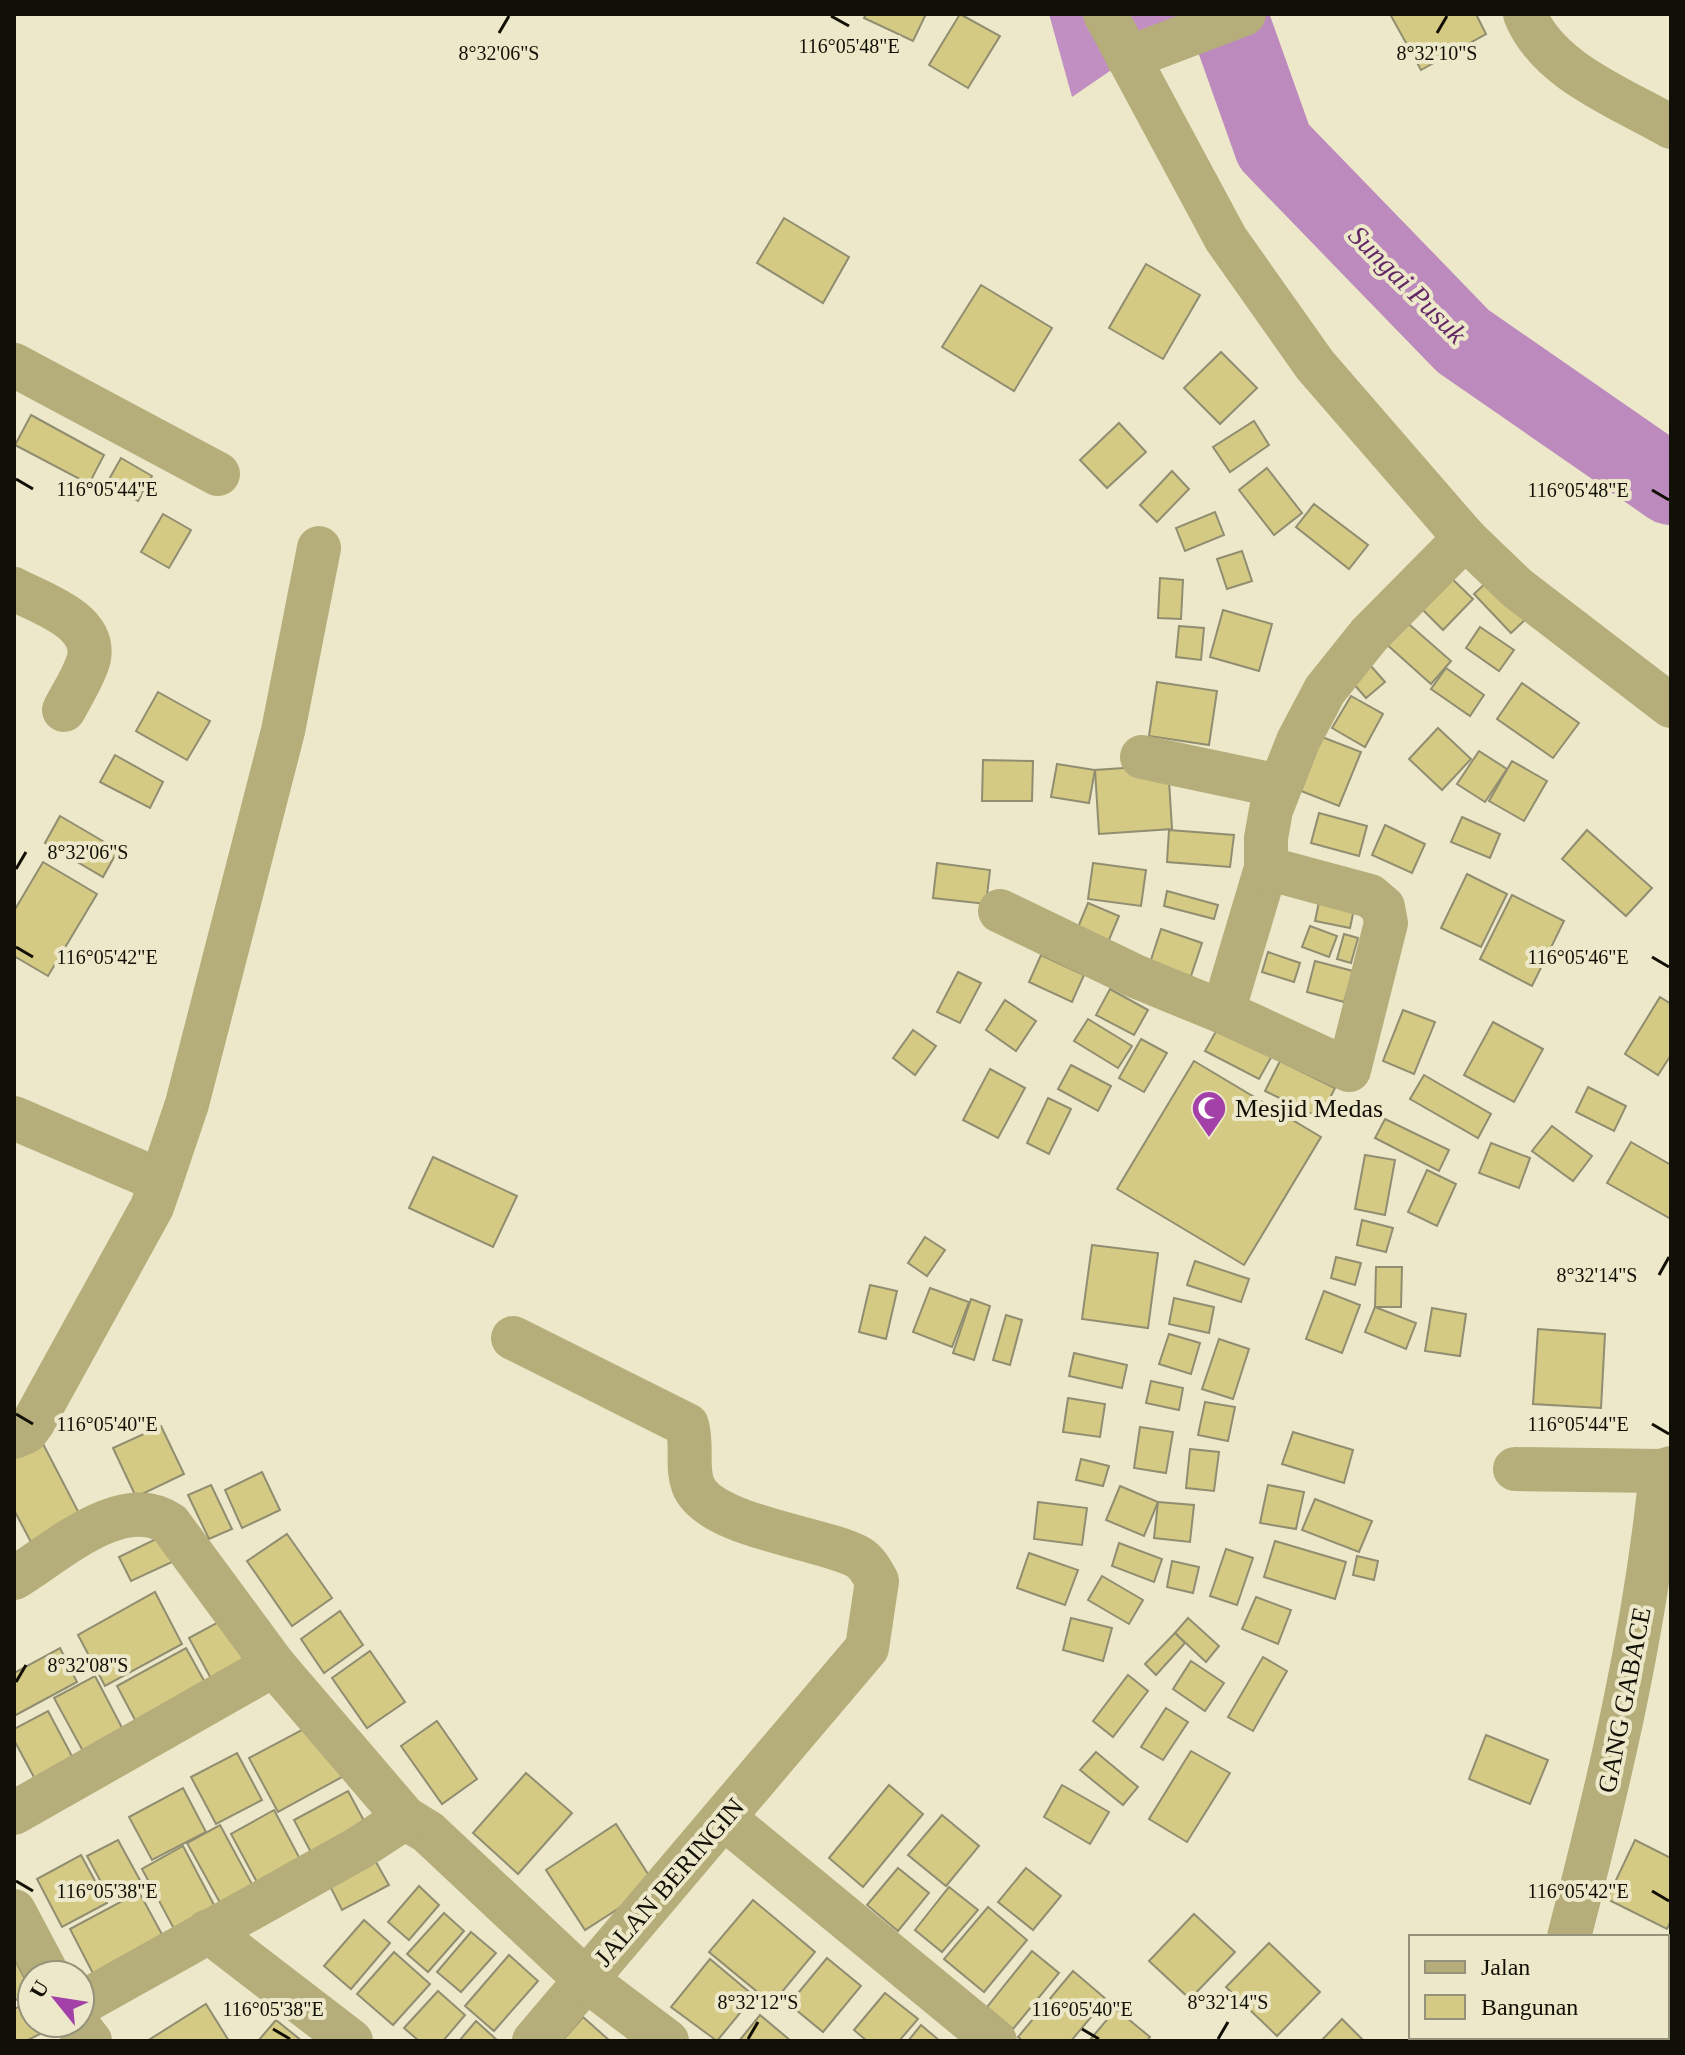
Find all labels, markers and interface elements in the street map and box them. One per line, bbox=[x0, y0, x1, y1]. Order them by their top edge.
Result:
text: 116°05'48"E bbox=[798, 35, 900, 57]
text: 8°32'06"S bbox=[459, 42, 539, 64]
text: 8°32'10"S bbox=[1397, 42, 1477, 64]
water label: Sungai Pusuk bbox=[1343, 219, 1473, 350]
text: 116°05'44"E bbox=[56, 478, 158, 500]
text: 116°05'48"E bbox=[1527, 479, 1629, 501]
text: 8°32'06"S bbox=[48, 841, 128, 863]
text: 116°05'42"E bbox=[56, 946, 158, 968]
text: 116°05'46"E bbox=[1527, 946, 1629, 968]
mosque icon: Mesjid Medas bbox=[1190, 1089, 1228, 1139]
place label: Mesjid Medas bbox=[1235, 1094, 1383, 1123]
text: 8°32'14"S bbox=[1557, 1264, 1637, 1286]
text: 116°05'40"E bbox=[56, 1413, 158, 1435]
text: 116°05'44"E bbox=[1527, 1413, 1629, 1435]
street label: GANG GABACE bbox=[1592, 1605, 1657, 1795]
text: 8°32'08"S bbox=[48, 1654, 128, 1676]
street label: JALAN BERINGIN bbox=[589, 1792, 750, 1972]
text: 116°05'38"E bbox=[56, 1880, 158, 1902]
text: 116°05'42"E bbox=[1527, 1880, 1629, 1902]
legend bbox=[1409, 1935, 1669, 2039]
text: Jalan bbox=[1481, 1954, 1530, 1980]
north arrow bbox=[16, 1959, 96, 2039]
text: U bbox=[24, 1976, 54, 2002]
text: 8°32'12"S bbox=[718, 1991, 798, 2013]
text: 8°32'14"S bbox=[1188, 1991, 1268, 2013]
text: Bangunan bbox=[1481, 1994, 1578, 2020]
text: 116°05'38"E bbox=[222, 1998, 324, 2020]
text: 116°05'40"E bbox=[1031, 1998, 1133, 2020]

